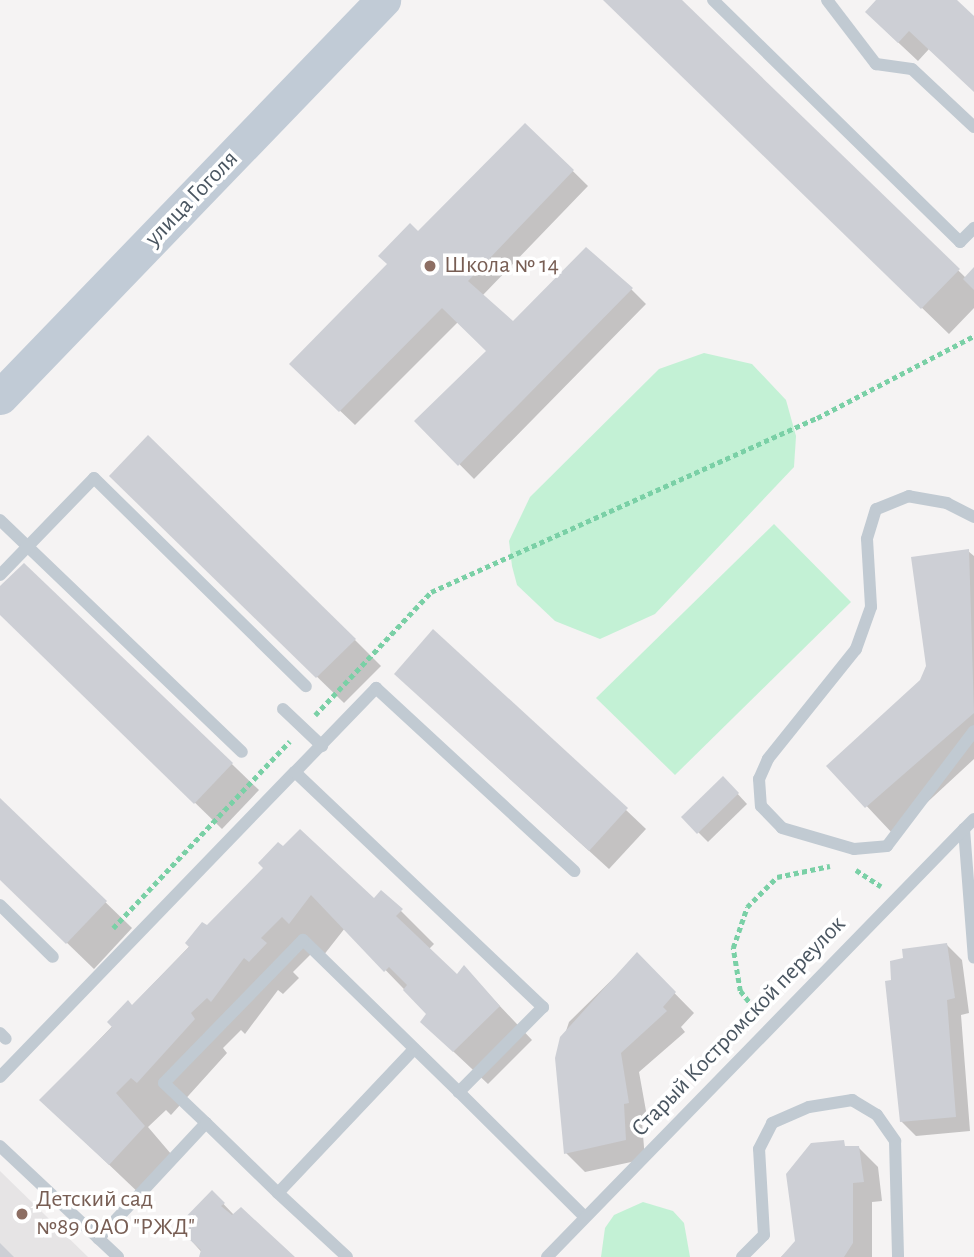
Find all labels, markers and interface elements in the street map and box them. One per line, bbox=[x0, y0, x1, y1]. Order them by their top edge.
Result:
street label: улица Гоголя bbox=[139, 145, 245, 253]
place label: Школа № 14 bbox=[444, 252, 559, 280]
marker: Школа № 14 bbox=[422, 258, 438, 274]
street label: Старый Костромской переулок bbox=[626, 911, 852, 1143]
place label: Детский сад №89 ОАО "РЖД" bbox=[36, 1186, 195, 1242]
marker: Детский сад №89 ОАО "РЖД" bbox=[14, 1206, 30, 1222]

